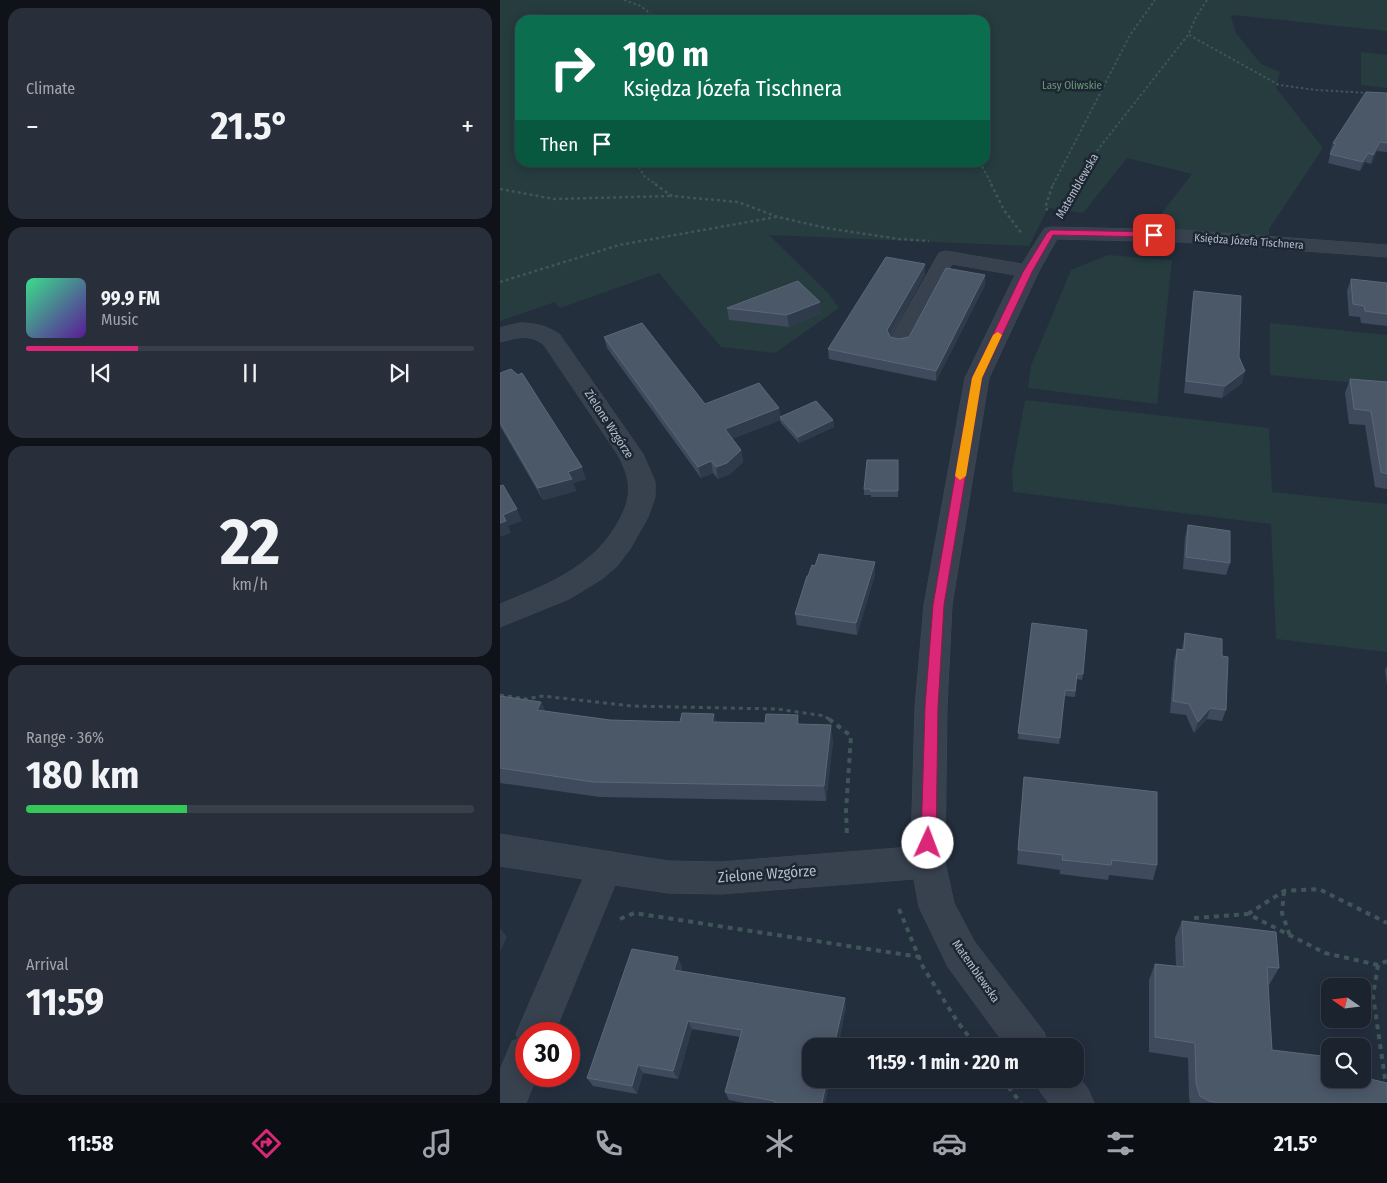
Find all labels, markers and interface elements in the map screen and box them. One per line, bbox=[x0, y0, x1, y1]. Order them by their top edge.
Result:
text: 190 m bbox=[623, 33, 709, 75]
icon: right bbox=[540, 35, 605, 100]
text: Księdza Józefa Tischnera bbox=[623, 75, 842, 102]
text: Climate bbox=[26, 79, 75, 98]
park label: Lasy Oliwskie bbox=[1042, 79, 1102, 92]
text: 21.5° bbox=[211, 103, 289, 149]
text: − bbox=[26, 110, 39, 143]
text: + bbox=[461, 110, 474, 143]
icon: arrive bbox=[588, 130, 616, 158]
text: Then bbox=[540, 133, 578, 156]
street label: Matemblewska bbox=[1053, 151, 1101, 221]
pin bbox=[1133, 214, 1175, 256]
icon: arrive bbox=[1140, 221, 1168, 249]
street label: Księdza Józefa Tischnera bbox=[1194, 231, 1304, 252]
text: 99.9 FM bbox=[101, 287, 160, 310]
text: Music bbox=[101, 310, 138, 329]
icon: previous bbox=[87, 359, 115, 387]
icon: pause bbox=[236, 359, 264, 387]
icon: next bbox=[385, 359, 413, 387]
street label: Zielone Wzgórze bbox=[582, 387, 636, 461]
text: 22 bbox=[220, 503, 280, 581]
text: km/h bbox=[232, 575, 268, 594]
text: Range · 36% bbox=[26, 728, 104, 747]
text: 180 km bbox=[26, 752, 139, 798]
position arrow bbox=[901, 816, 953, 868]
street label: Zielone Wzgórze bbox=[717, 862, 817, 886]
street label: Matemblewska bbox=[949, 937, 1003, 1005]
text: Arrival bbox=[26, 955, 68, 974]
north arrow bbox=[1321, 978, 1371, 1028]
map controls bbox=[1321, 978, 1371, 1088]
text: 11:59 bbox=[26, 979, 104, 1025]
speed limit sign: 30 bbox=[515, 1022, 580, 1087]
button: search bbox=[1321, 1038, 1371, 1088]
text: 11:59 · 1 min · 220 m bbox=[867, 1051, 1019, 1074]
icon: directions bbox=[249, 1126, 284, 1161]
icon: music bbox=[420, 1126, 455, 1161]
icon: phone bbox=[591, 1126, 626, 1161]
icon: climate bbox=[762, 1126, 797, 1161]
icon: car bbox=[932, 1126, 967, 1161]
icon: filters bbox=[1103, 1126, 1138, 1161]
text: 11:58 bbox=[68, 1130, 114, 1157]
text: 21.5° bbox=[1274, 1130, 1319, 1157]

